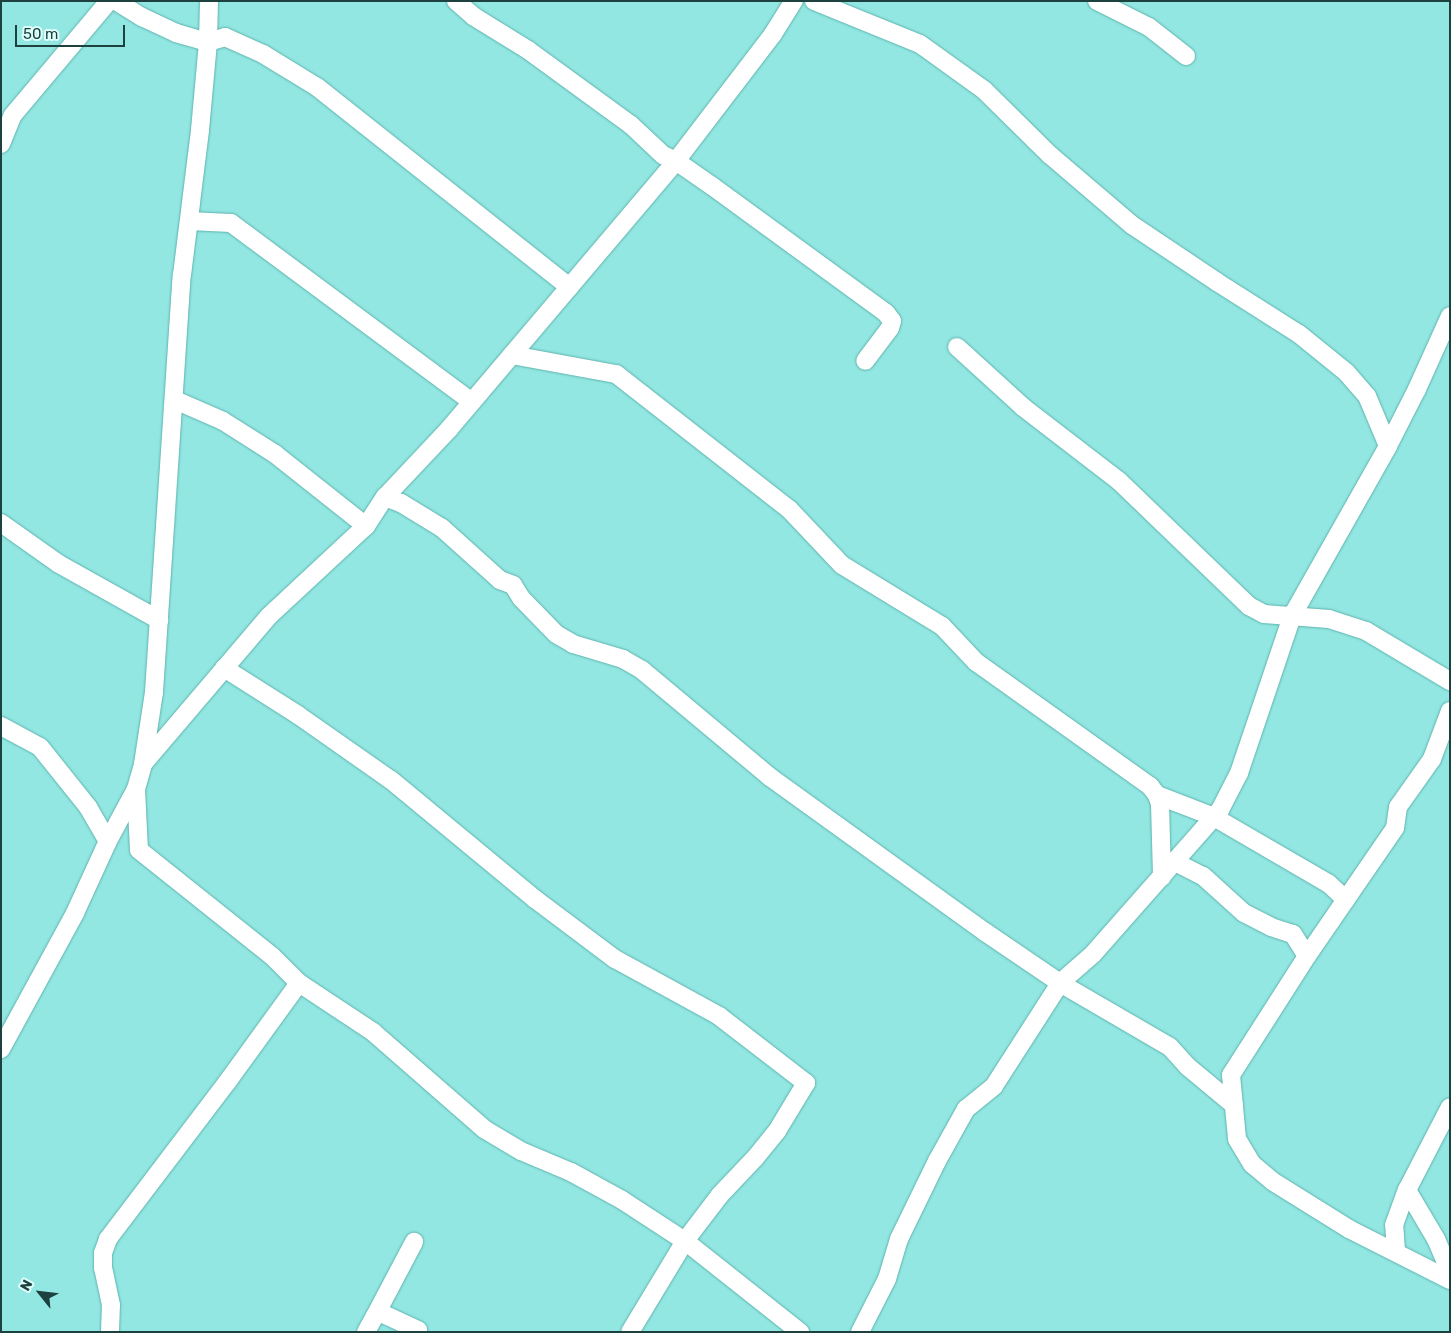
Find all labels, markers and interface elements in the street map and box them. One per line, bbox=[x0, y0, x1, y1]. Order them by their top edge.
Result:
scale bar bbox=[18, 15, 128, 47]
text: 50 m bbox=[23, 25, 58, 43]
north arrow bbox=[15, 1268, 65, 1318]
text: N bbox=[17, 1277, 36, 1294]

